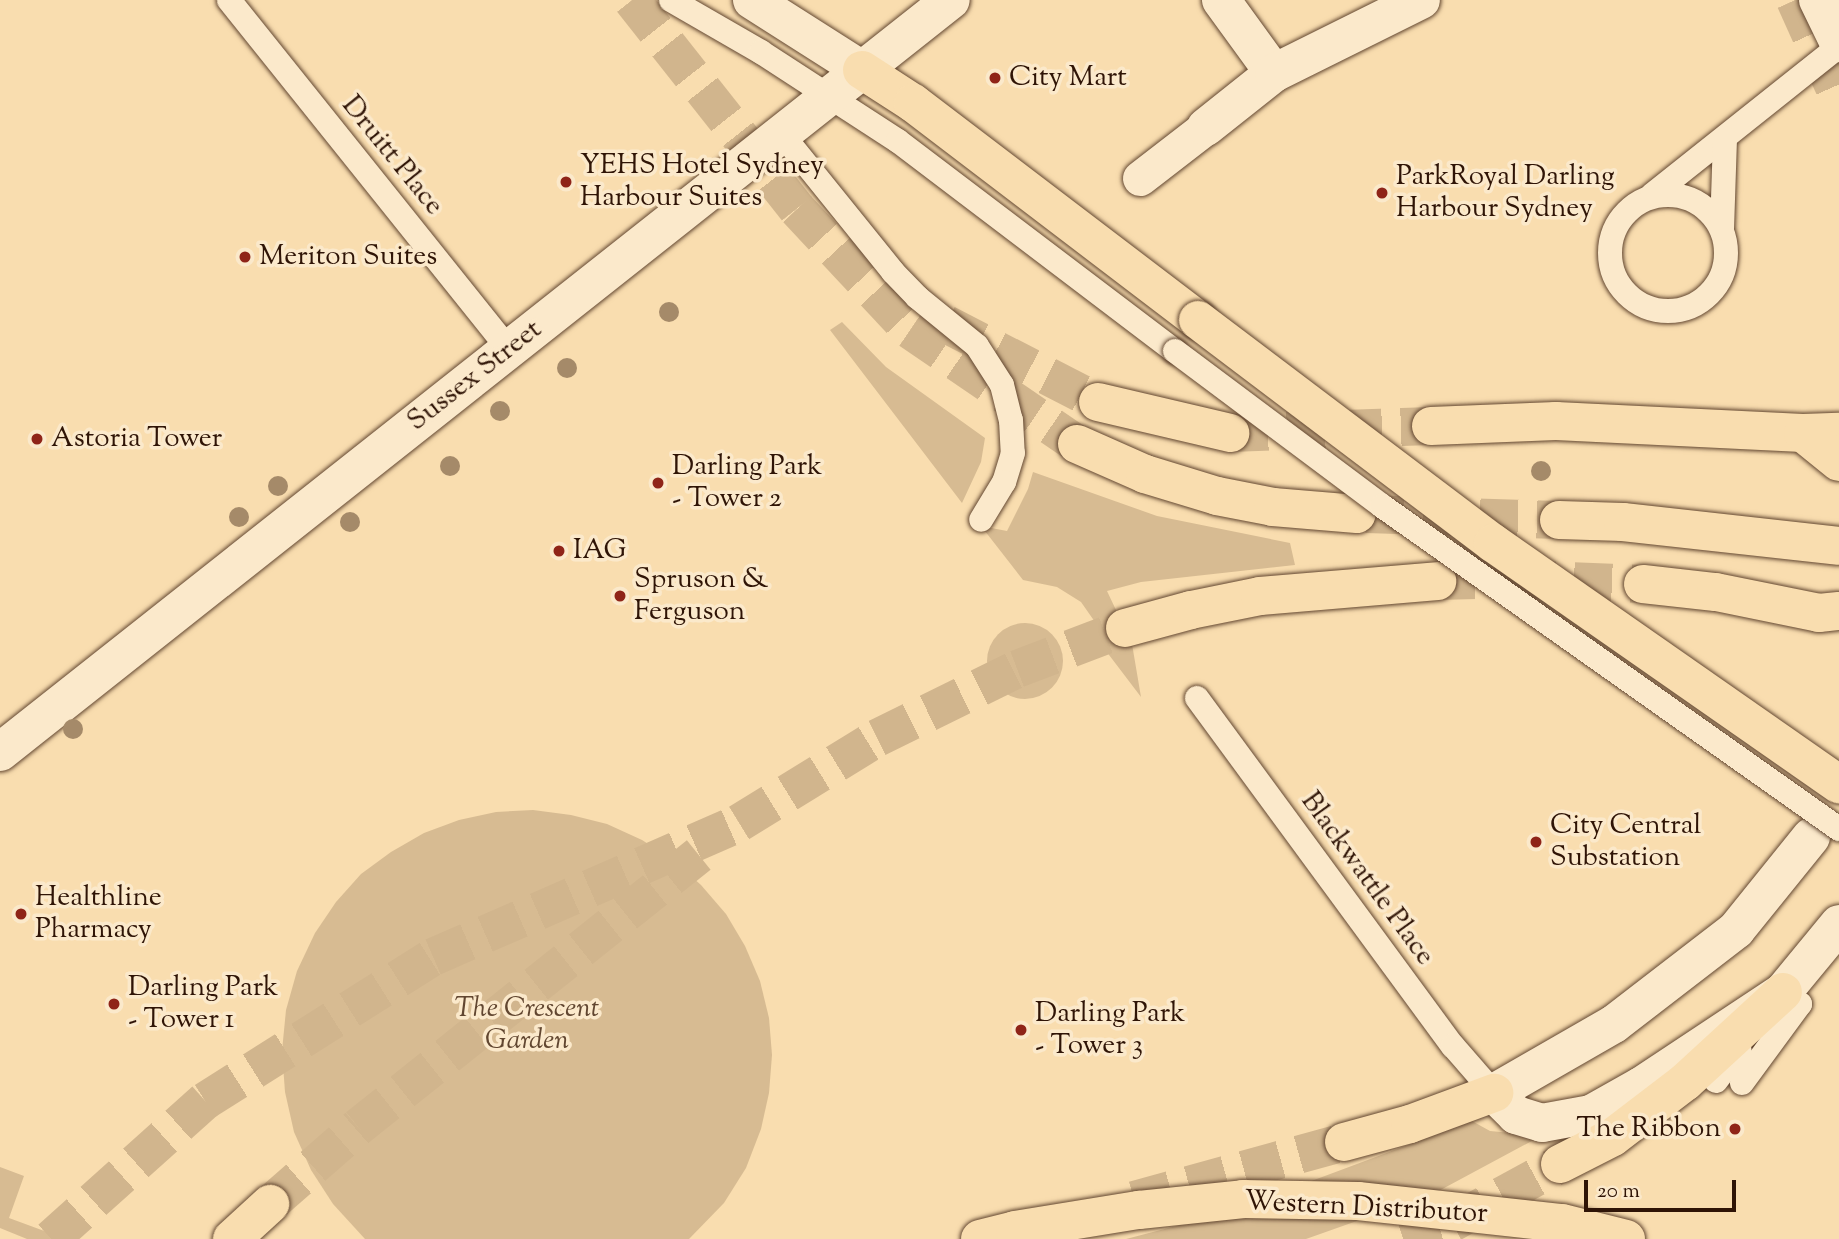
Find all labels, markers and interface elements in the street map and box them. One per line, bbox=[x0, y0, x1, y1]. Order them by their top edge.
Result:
place label: City Mart bbox=[1009, 61, 1127, 95]
marker: City Mart bbox=[987, 70, 1003, 86]
street label: Druitt Place bbox=[334, 90, 450, 222]
place label: YEHS Hotel Sydney Harbour Suites bbox=[580, 149, 824, 215]
place label: ParkRoyal Darling Harbour Sydney bbox=[1396, 160, 1615, 226]
marker: YEHS Hotel Sydney Harbour Suites bbox=[558, 174, 574, 190]
marker: ParkRoyal Darling Harbour Sydney bbox=[1374, 185, 1390, 201]
place label: Meriton Suites bbox=[259, 240, 437, 274]
marker: Meriton Suites bbox=[237, 249, 253, 265]
street label: Sussex Street bbox=[401, 313, 549, 439]
place label: Astoria Tower bbox=[51, 422, 222, 456]
marker: Astoria Tower bbox=[29, 431, 45, 447]
place label: Darling Park - Tower 2 bbox=[672, 450, 822, 516]
marker: Darling Park - Tower 2 bbox=[650, 475, 666, 491]
place label: IAG bbox=[573, 534, 626, 568]
marker: IAG bbox=[551, 543, 567, 559]
place label: Spruson & Ferguson bbox=[634, 563, 768, 629]
marker: Spruson & Ferguson bbox=[612, 588, 628, 604]
street label: Blackwattle Place bbox=[1293, 786, 1441, 972]
place label: City Central Substation bbox=[1550, 809, 1701, 875]
marker: City Central Substation bbox=[1528, 834, 1544, 850]
place label: Healthline Pharmacy bbox=[35, 881, 162, 947]
marker: Healthline Pharmacy bbox=[13, 906, 29, 922]
place label: Darling Park - Tower 1 bbox=[128, 971, 278, 1037]
park label: The Crescent Garden bbox=[455, 992, 599, 1058]
marker: Darling Park - Tower 1 bbox=[106, 996, 122, 1012]
place label: Darling Park - Tower 3 bbox=[1035, 997, 1185, 1063]
marker: Darling Park - Tower 3 bbox=[1013, 1022, 1029, 1038]
place label: The Ribbon bbox=[1576, 1112, 1721, 1146]
marker: The Ribbon bbox=[1727, 1121, 1743, 1137]
scale bar bbox=[1587, 1166, 1739, 1210]
text: 20 m bbox=[1597, 1177, 1640, 1207]
street label: Western Distributor bbox=[1243, 1185, 1489, 1231]

